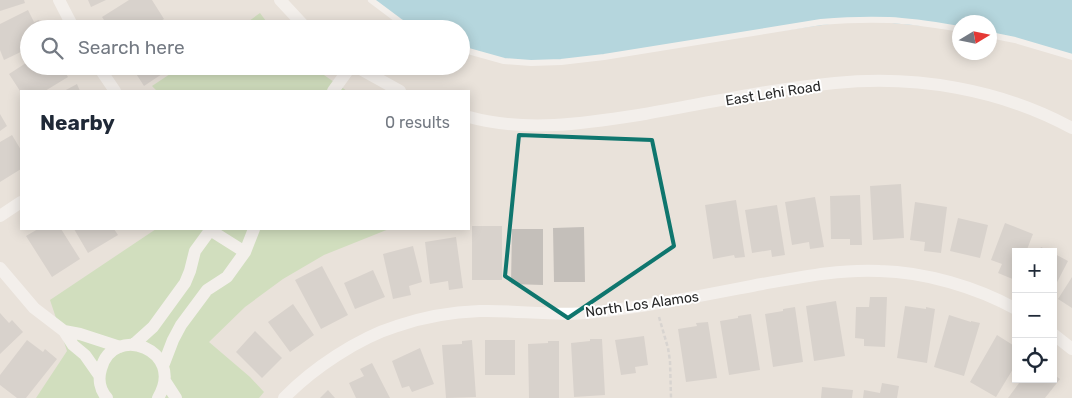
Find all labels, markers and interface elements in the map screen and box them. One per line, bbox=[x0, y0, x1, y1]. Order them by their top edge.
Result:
north arrow bbox=[952, 15, 997, 60]
search box bbox=[20, 20, 470, 75]
icon: search bbox=[38, 34, 66, 62]
text: Search here bbox=[78, 36, 185, 59]
street label: East Lehi Road bbox=[724, 78, 822, 109]
text: Nearby bbox=[40, 110, 115, 135]
text: 0 results bbox=[385, 113, 450, 132]
map controls bbox=[1012, 248, 1057, 383]
button: + bbox=[1012, 248, 1057, 293]
street label: North Los Alamos bbox=[584, 288, 700, 321]
button: − bbox=[1012, 293, 1057, 338]
button: locate bbox=[1012, 338, 1057, 383]

